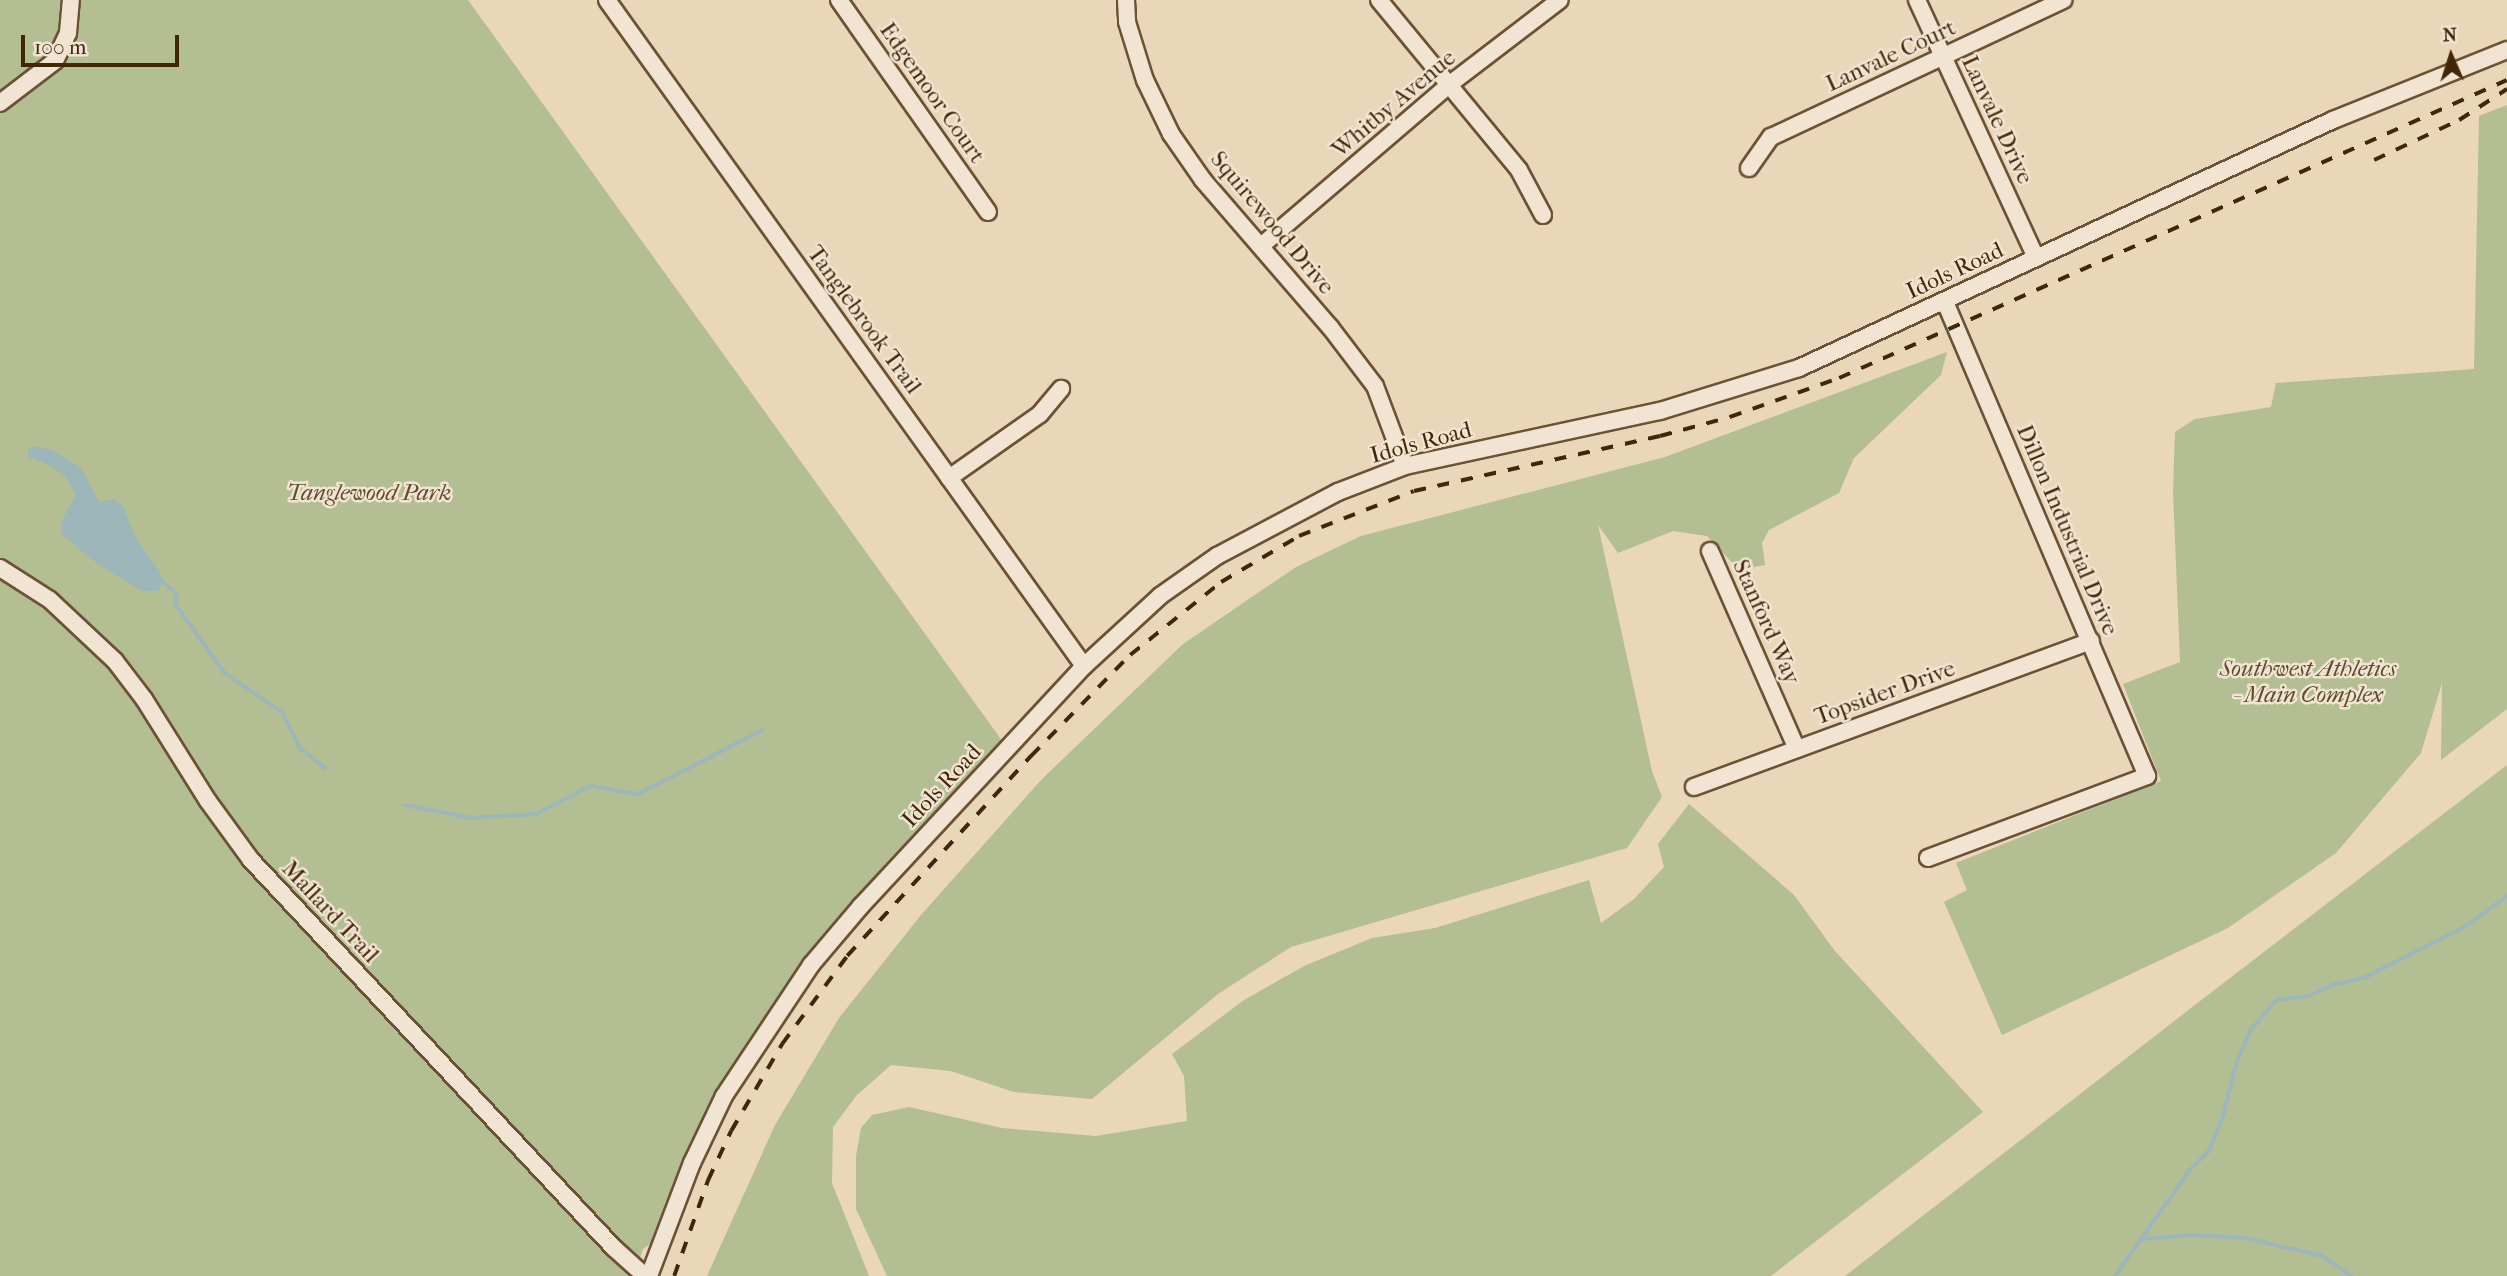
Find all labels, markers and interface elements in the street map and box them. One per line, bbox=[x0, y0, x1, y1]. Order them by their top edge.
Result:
street label: Lanvale Court bbox=[1822, 14, 1960, 98]
street label: Edgemoor Court bbox=[873, 17, 991, 169]
scale bar bbox=[24, 21, 182, 65]
north arrow bbox=[2416, 21, 2486, 91]
text: N bbox=[2442, 24, 2458, 46]
text: 100 m bbox=[34, 35, 87, 59]
street label: Whitby Avenue bbox=[1326, 44, 1462, 164]
street label: Lanvale Drive bbox=[1955, 52, 2039, 188]
street label: Squirewood Drive bbox=[1204, 146, 1340, 300]
street label: Idols Road bbox=[1902, 237, 2008, 305]
street label: Tanglebrook Trail bbox=[801, 241, 927, 399]
street label: Idols Road bbox=[1367, 416, 1475, 470]
street label: Dillon Industrial Drive bbox=[2010, 421, 2124, 639]
park label: Tanglewood Park bbox=[287, 479, 451, 507]
street label: Stanford Way bbox=[1726, 556, 1806, 688]
street label: Topsider Drive bbox=[1811, 655, 1959, 731]
park label: Southwest Athletics - Main Complex bbox=[2220, 655, 2396, 709]
street label: Idols Road bbox=[897, 739, 987, 833]
street label: Mallard Trail bbox=[276, 855, 384, 969]

